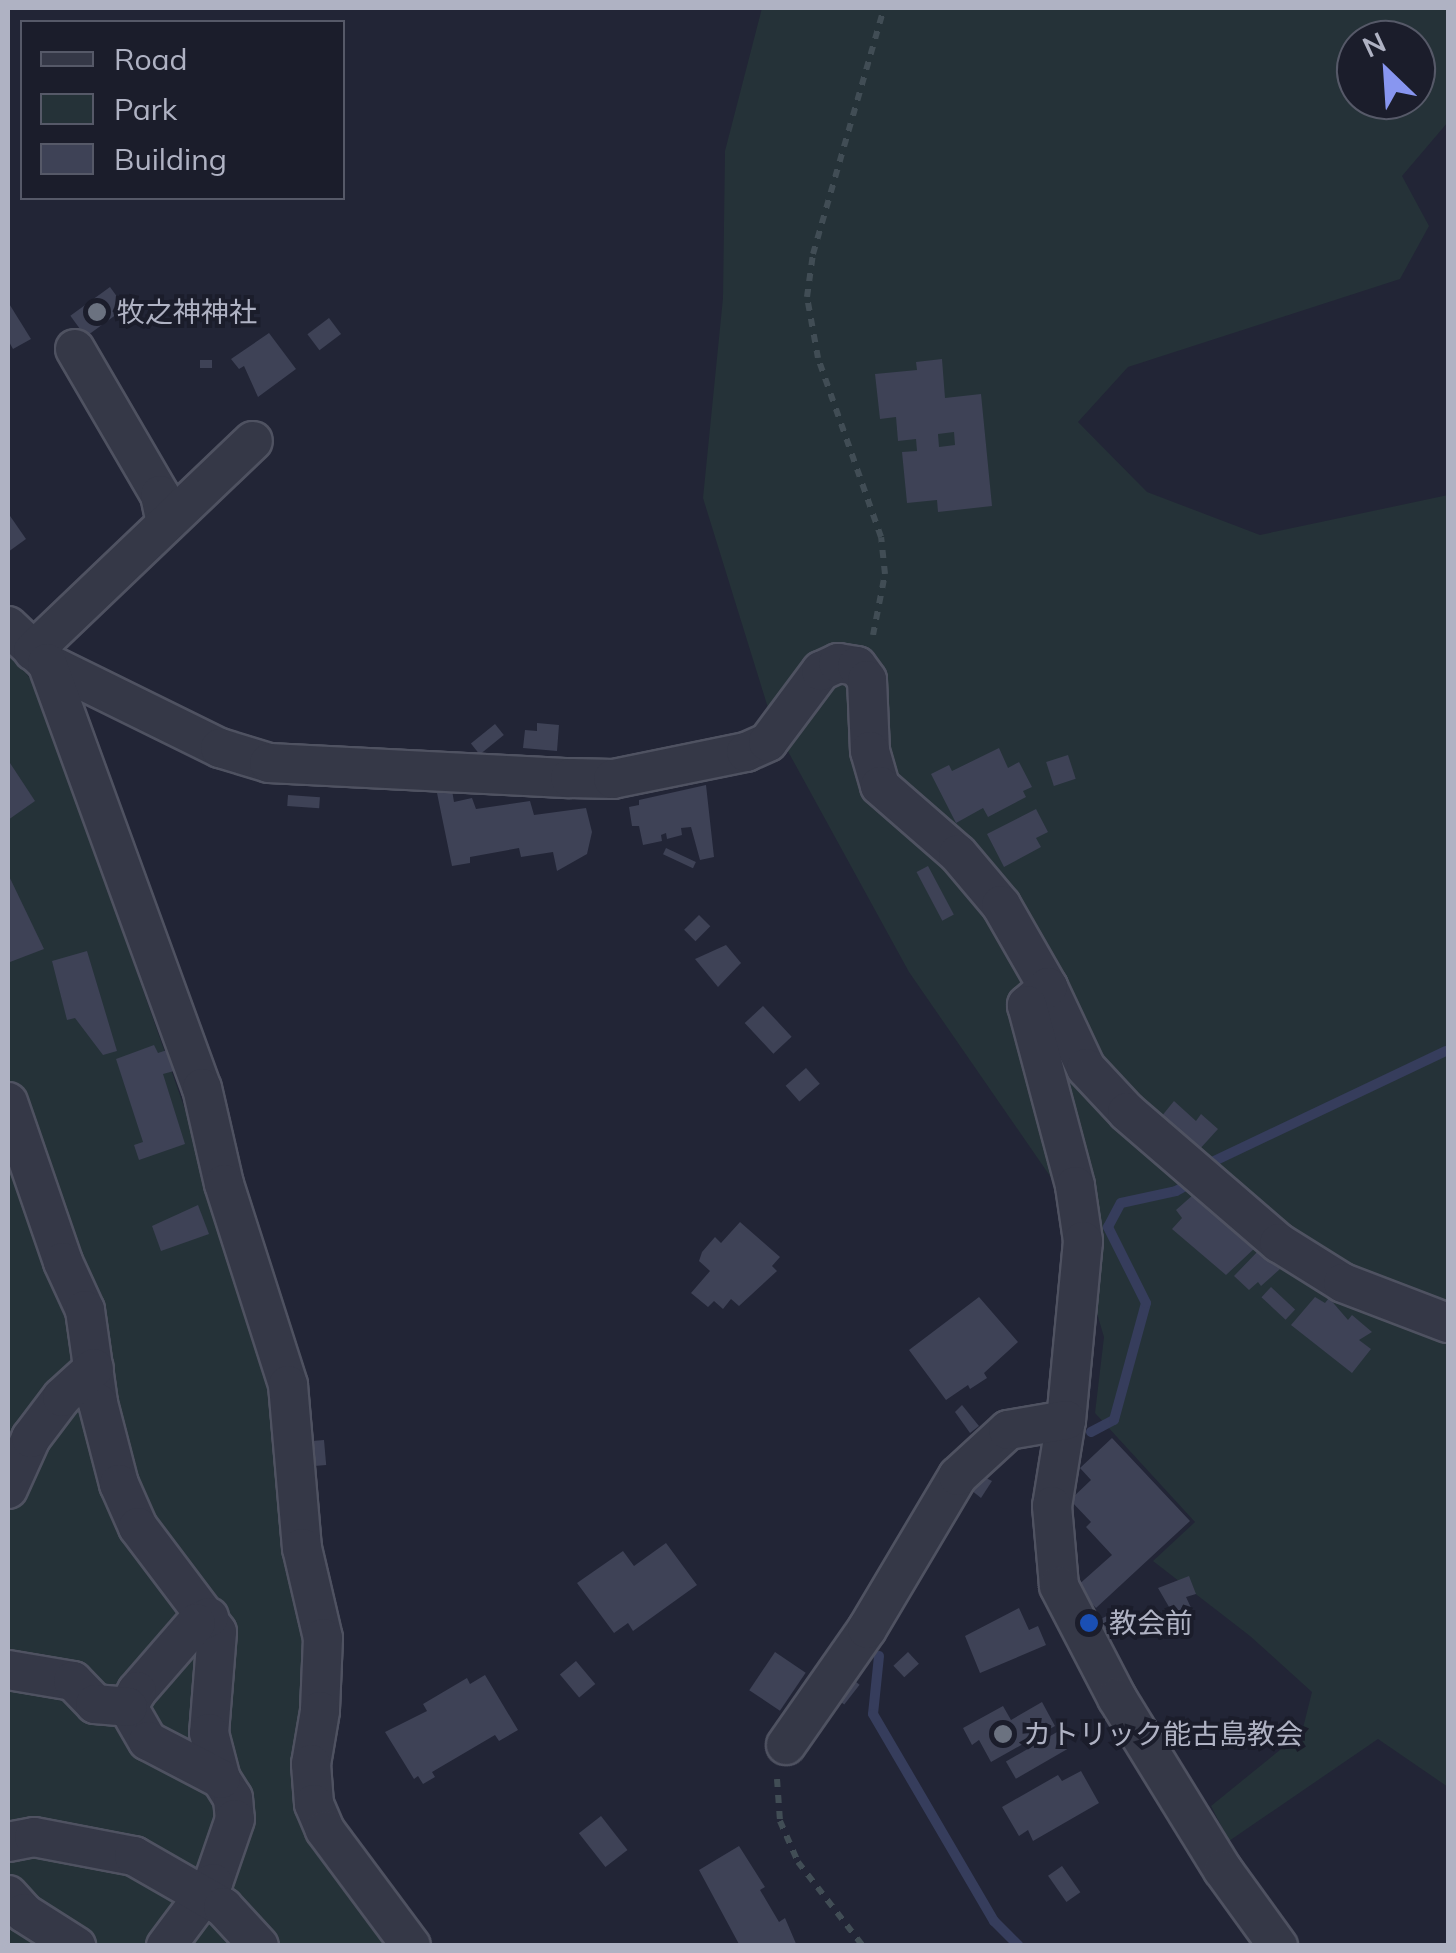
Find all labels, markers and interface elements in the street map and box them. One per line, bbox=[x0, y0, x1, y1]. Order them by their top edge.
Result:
legend bbox=[20, 20, 345, 200]
north arrow bbox=[1336, 20, 1436, 120]
text: N bbox=[1357, 24, 1391, 65]
text: Road bbox=[114, 40, 188, 78]
text: Park bbox=[114, 90, 177, 128]
text: Building bbox=[114, 140, 227, 178]
place label: 牧之神神社 bbox=[117, 295, 257, 329]
marker: 牧之神神社 bbox=[86, 301, 108, 323]
place label: 教会前 bbox=[1109, 1606, 1193, 1640]
marker: 教会前 bbox=[1078, 1612, 1100, 1634]
place label: カトリック能古島教会 bbox=[1023, 1717, 1303, 1751]
marker: カトリック能古島教会 bbox=[992, 1723, 1014, 1745]

